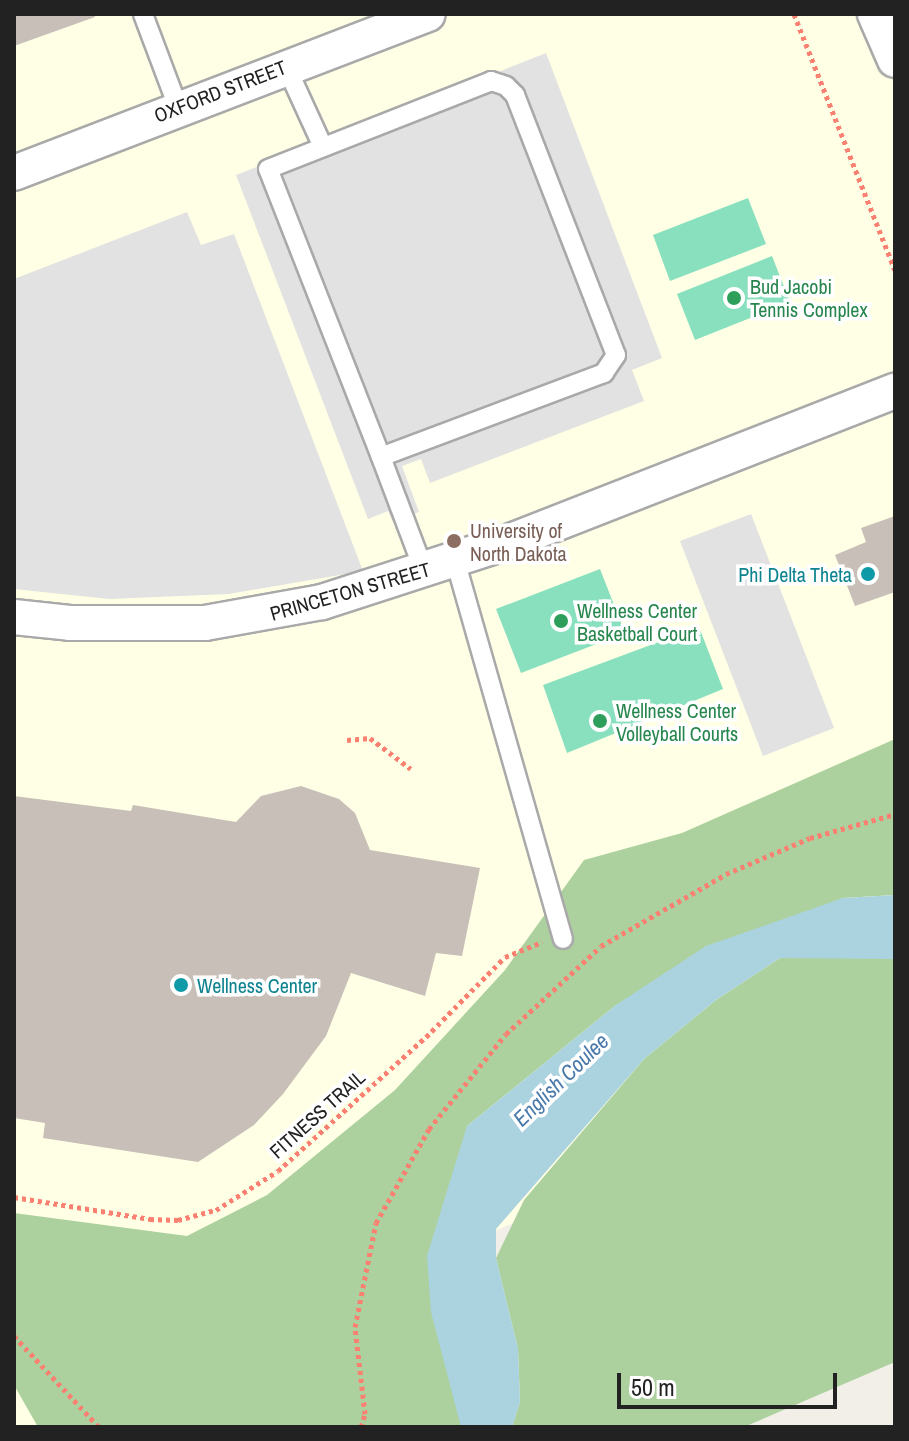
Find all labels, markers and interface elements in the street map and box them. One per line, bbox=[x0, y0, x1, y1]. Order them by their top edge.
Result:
street label: OXFORD STREET bbox=[151, 55, 289, 127]
place label: Bud Jacobi Tennis Complex bbox=[750, 274, 868, 321]
marker: Bud Jacobi Tennis Complex bbox=[725, 289, 743, 307]
place label: University of North Dakota bbox=[470, 518, 567, 565]
marker: University of North Dakota bbox=[445, 532, 463, 550]
street label: PRINCETON STREET bbox=[267, 557, 433, 625]
place label: Phi Delta Theta bbox=[738, 562, 852, 586]
marker: Phi Delta Theta bbox=[859, 565, 877, 583]
place label: Wellness Center Basketball Court bbox=[577, 598, 697, 645]
marker: Wellness Center Basketball Court bbox=[552, 612, 570, 630]
place label: Wellness Center Volleyball Courts bbox=[616, 698, 738, 745]
marker: Wellness Center Volleyball Courts bbox=[591, 712, 609, 730]
place label: Wellness Center bbox=[197, 973, 317, 997]
marker: Wellness Center bbox=[172, 976, 190, 994]
water label: English Coulee bbox=[508, 1028, 614, 1132]
street label: FITNESS TRAIL bbox=[264, 1065, 370, 1163]
scale bar bbox=[621, 1357, 841, 1407]
text: 50 m bbox=[631, 1371, 675, 1403]

